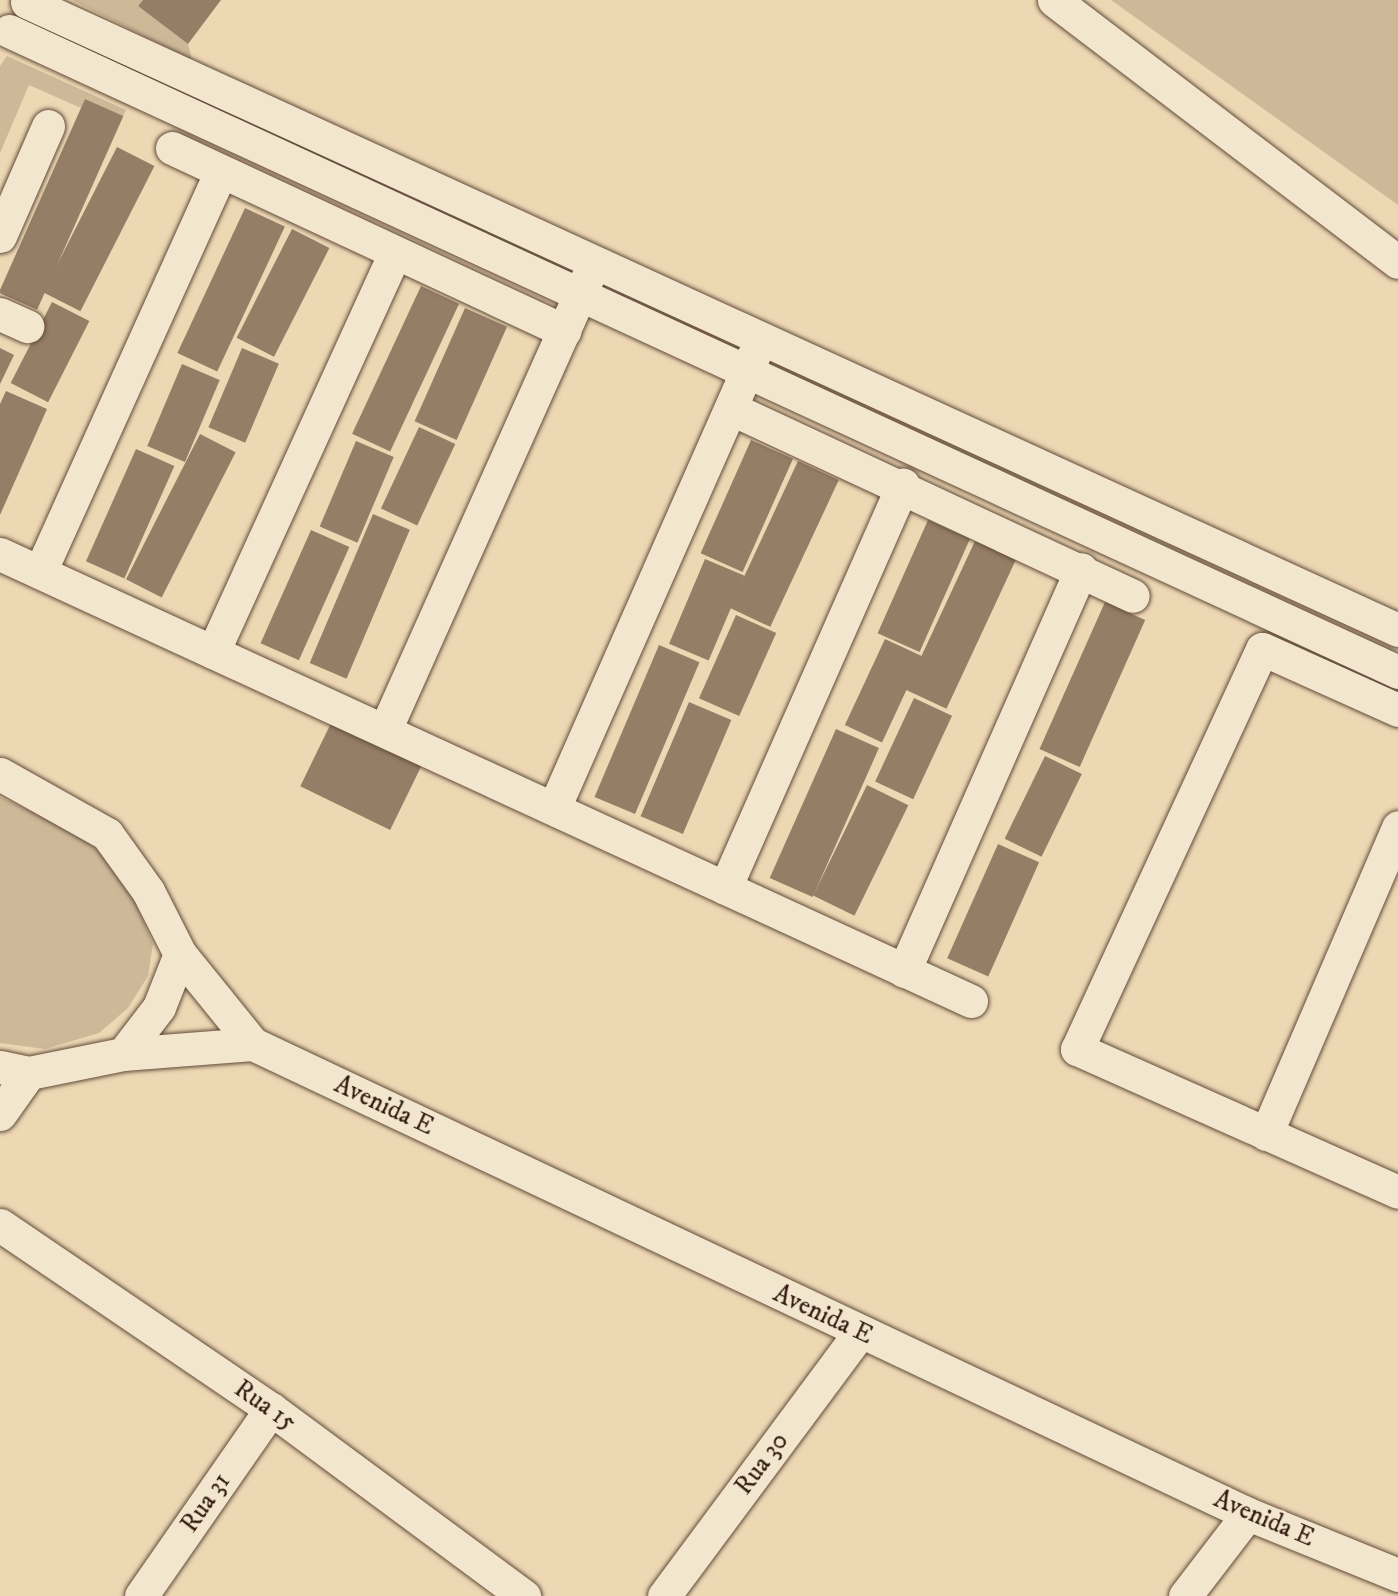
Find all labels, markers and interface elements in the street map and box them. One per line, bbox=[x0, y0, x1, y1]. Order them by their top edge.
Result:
street label: Avenida E bbox=[329, 1069, 439, 1143]
street label: Avenida E bbox=[768, 1278, 878, 1352]
street label: Rua 15 bbox=[228, 1373, 302, 1439]
street label: Rua 30 bbox=[728, 1427, 796, 1501]
street label: Rua 31 bbox=[174, 1467, 238, 1539]
street label: Avenida E bbox=[1209, 1484, 1319, 1554]

